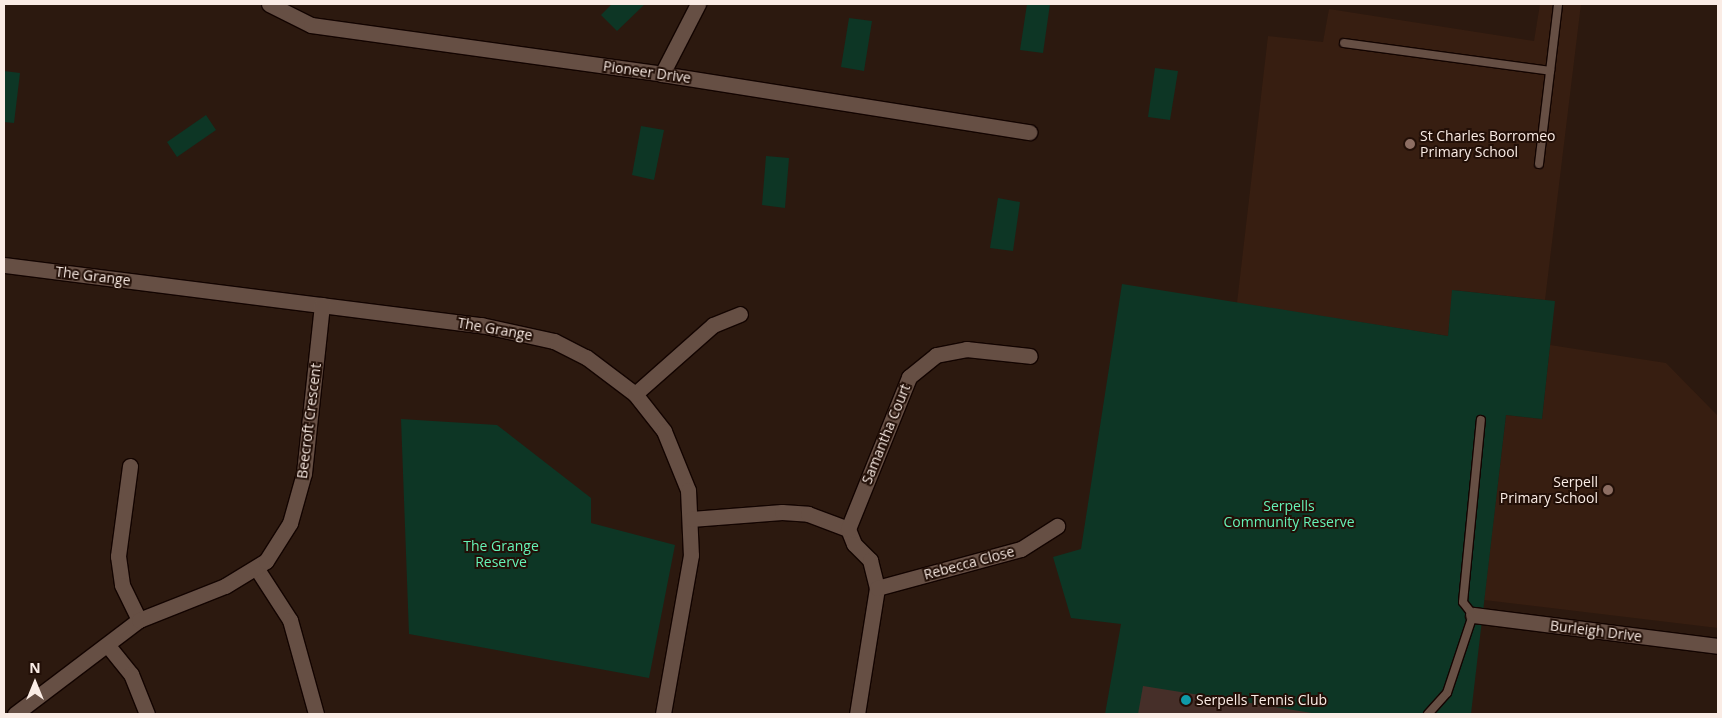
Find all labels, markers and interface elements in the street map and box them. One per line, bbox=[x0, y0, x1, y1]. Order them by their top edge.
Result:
street label: Pioneer Drive bbox=[602, 58, 692, 86]
place label: St Charles Borromeo Primary School bbox=[1420, 128, 1555, 160]
marker: St Charles Borromeo Primary School bbox=[1404, 138, 1416, 150]
street label: The Grange bbox=[54, 263, 132, 289]
street label: The Grange bbox=[456, 314, 534, 344]
street label: Beecroft Crescent bbox=[294, 362, 324, 480]
street label: Samantha Court bbox=[858, 382, 914, 486]
place label: Serpell Primary School bbox=[1500, 474, 1598, 507]
marker: Serpell Primary School bbox=[1602, 484, 1614, 496]
park label: Serpells Community Reserve bbox=[1223, 498, 1355, 530]
park label: The Grange Reserve bbox=[463, 538, 539, 570]
street label: Rebecca Close bbox=[922, 543, 1016, 583]
street label: Burleigh Drive bbox=[1549, 617, 1643, 645]
north arrow bbox=[10, 658, 60, 708]
text: N bbox=[29, 658, 41, 677]
place label: Serpells Tennis Club bbox=[1196, 692, 1327, 708]
marker: Serpells Tennis Club bbox=[1180, 694, 1192, 706]

